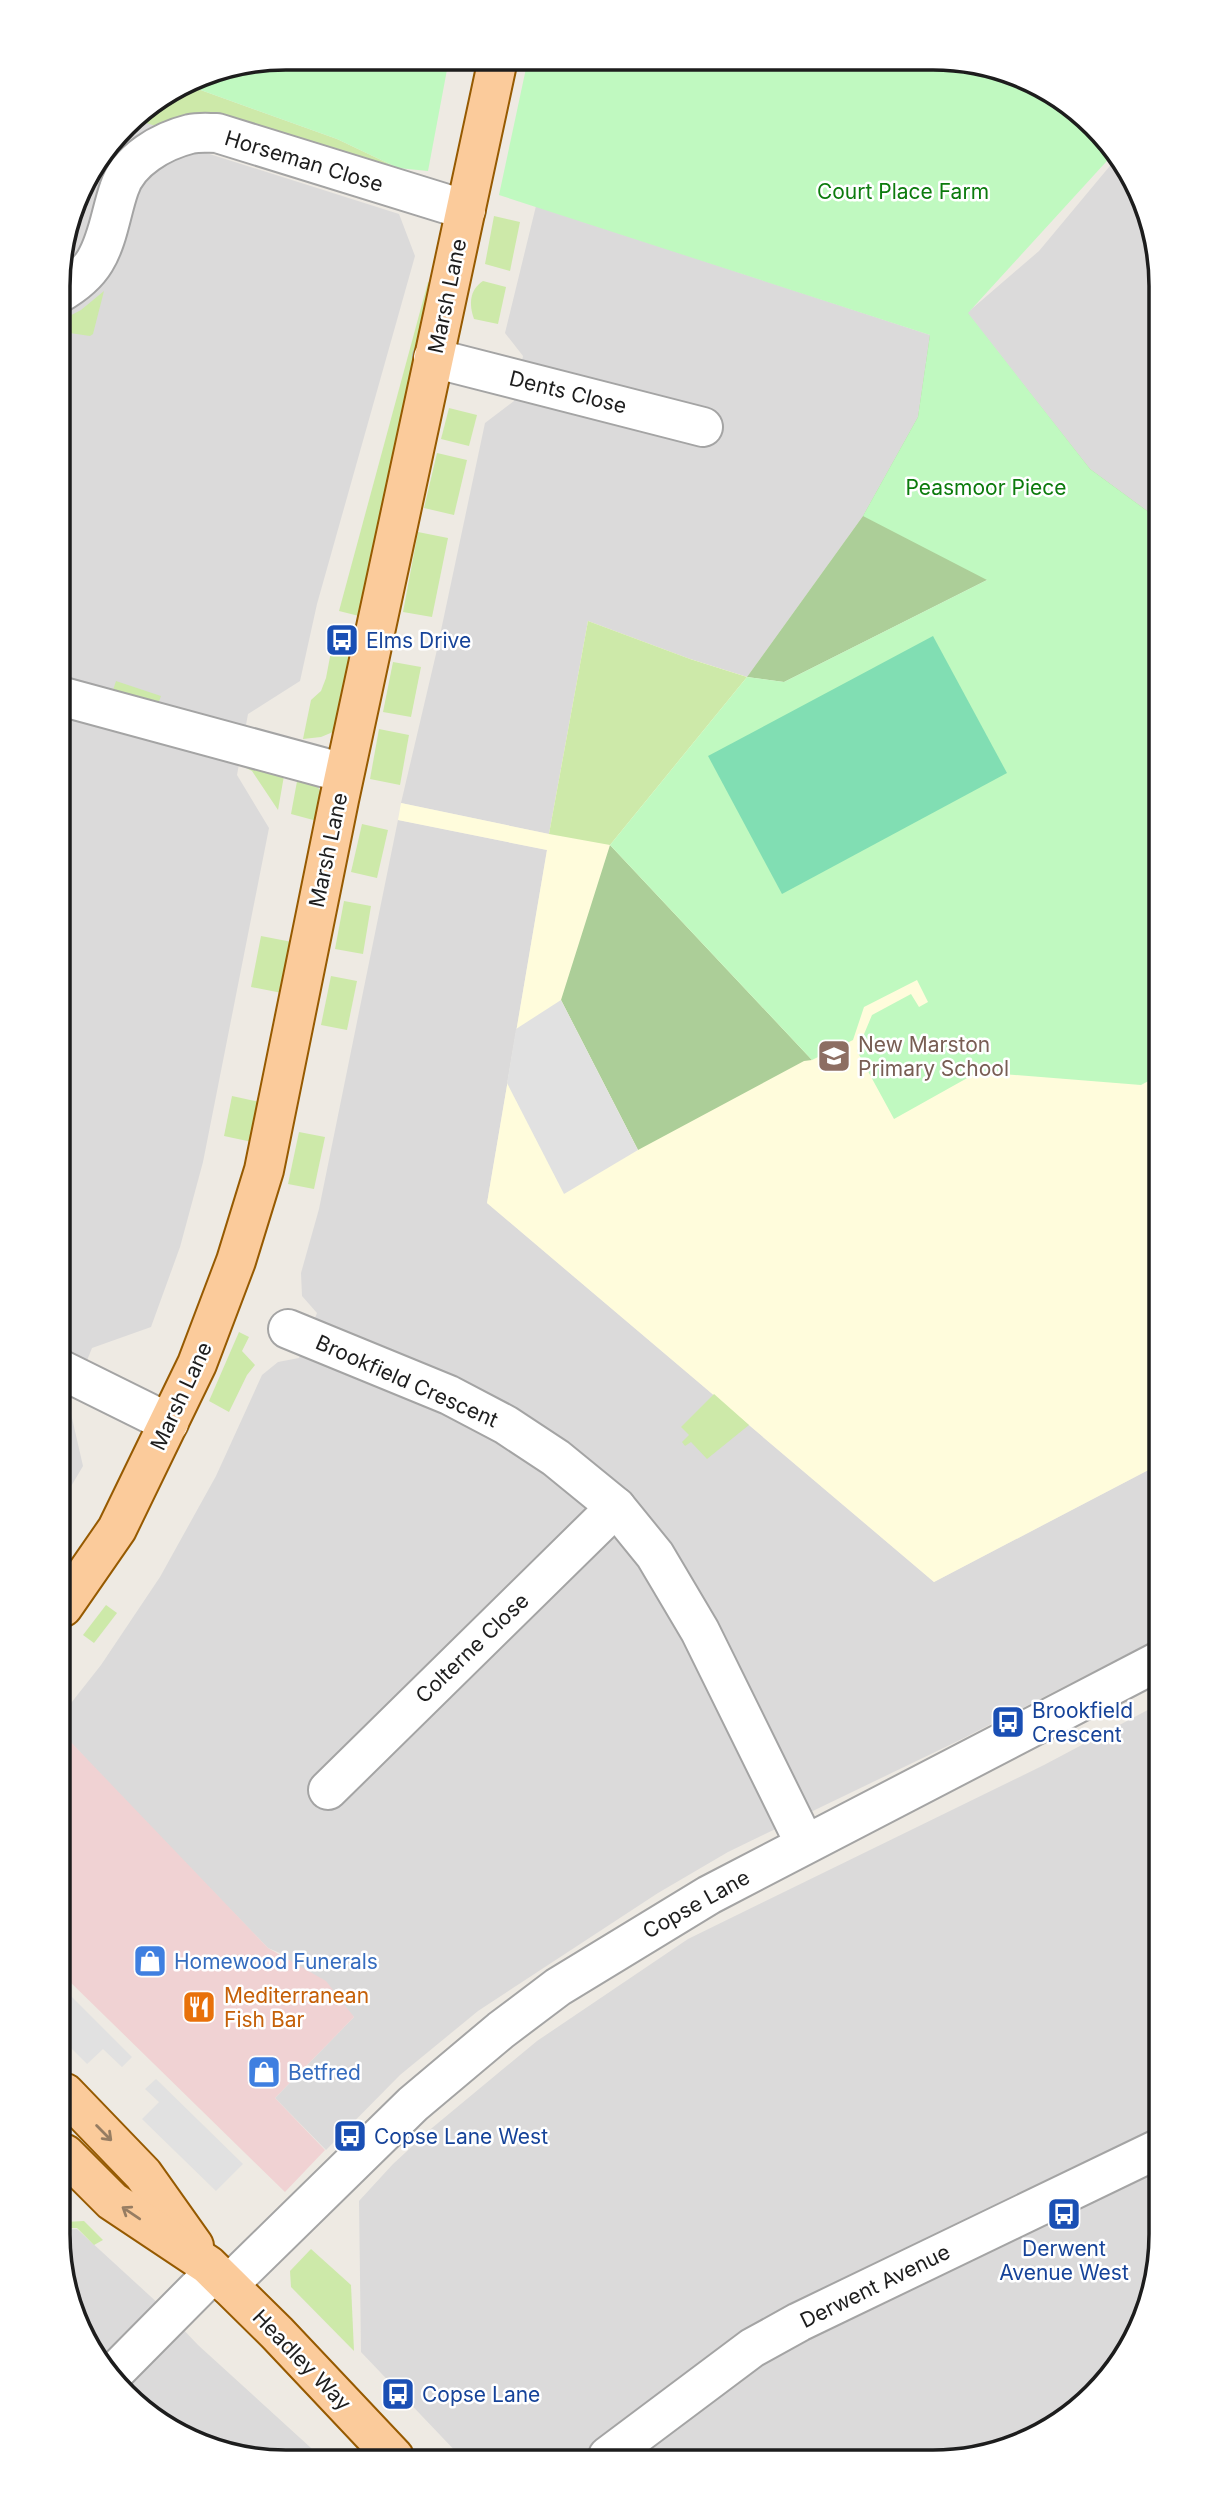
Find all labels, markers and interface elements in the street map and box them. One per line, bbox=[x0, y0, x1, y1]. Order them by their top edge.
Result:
street label: Horseman Close bbox=[222, 125, 386, 197]
park label: Court Place Farm bbox=[817, 179, 989, 204]
street label: Marsh Lane bbox=[423, 236, 471, 356]
street label: Dents Close bbox=[507, 365, 629, 419]
park label: Peasmoor Piece bbox=[906, 475, 1067, 500]
bus stop icon: Elms Drive bbox=[323, 621, 361, 659]
place label: Elms Drive bbox=[366, 628, 471, 653]
street label: Marsh Lane bbox=[304, 790, 352, 910]
place label: New Marston Primary School bbox=[858, 1032, 1009, 1081]
school or university icon: New Marston Primary School bbox=[815, 1037, 853, 1075]
street label: Brookfield Crescent bbox=[312, 1330, 502, 1432]
street label: Marsh Lane bbox=[145, 1338, 217, 1454]
street label: Colterne Close bbox=[410, 1588, 534, 1708]
place label: Brookfield Crescent bbox=[1032, 1698, 1133, 1747]
bus stop icon: Brookfield Crescent bbox=[989, 1703, 1027, 1741]
street label: Copse Lane bbox=[638, 1864, 754, 1944]
shop icon: Homewood Funerals bbox=[131, 1942, 169, 1980]
place label: Homewood Funerals bbox=[174, 1949, 378, 1974]
place label: Mediterranean Fish Bar bbox=[224, 1983, 369, 2032]
restaurant icon: Mediterranean Fish Bar bbox=[180, 1988, 218, 2026]
shop icon: Betfred bbox=[245, 2053, 283, 2091]
place label: Betfred bbox=[288, 2060, 361, 2085]
bus stop icon: Copse Lane West bbox=[331, 2117, 369, 2155]
one-way arrow bbox=[96, 2124, 113, 2141]
place label: Copse Lane West bbox=[374, 2124, 548, 2149]
bus stop icon: Derwent Avenue West bbox=[1045, 2195, 1083, 2233]
one-way arrow bbox=[121, 2206, 141, 2220]
place label: Derwent Avenue West bbox=[999, 2236, 1129, 2285]
street label: Derwent Avenue bbox=[796, 2239, 954, 2333]
street label: Headley Way bbox=[248, 2304, 356, 2416]
bus stop icon: Copse Lane bbox=[379, 2375, 417, 2413]
place label: Copse Lane bbox=[422, 2382, 540, 2407]

